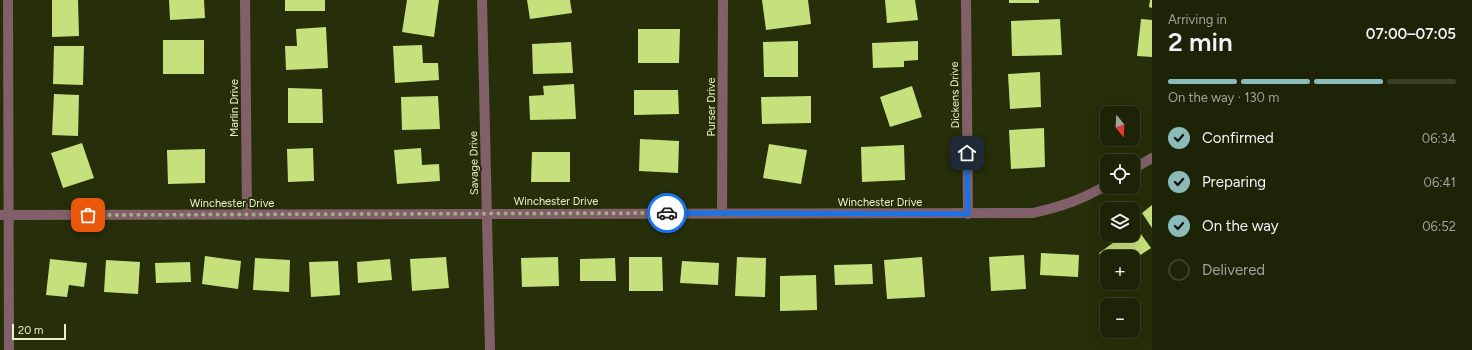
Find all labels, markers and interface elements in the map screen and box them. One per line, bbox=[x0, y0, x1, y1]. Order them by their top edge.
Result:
text: Arriving in bbox=[1168, 12, 1227, 27]
text: 07:00–07:05 bbox=[1366, 25, 1456, 43]
text: 2 min bbox=[1168, 26, 1233, 58]
street label: Dickens Drive bbox=[948, 62, 962, 128]
street label: Purser Drive bbox=[705, 77, 718, 137]
street label: Marlin Drive bbox=[228, 79, 241, 137]
text: On the way · 130 m bbox=[1168, 90, 1279, 105]
north arrow bbox=[1100, 106, 1140, 146]
map controls bbox=[1100, 106, 1140, 338]
icon: check bbox=[1168, 127, 1190, 149]
text: Confirmed bbox=[1202, 129, 1274, 147]
street label: Savage Drive bbox=[467, 131, 481, 195]
text: 06:34 bbox=[1422, 131, 1456, 146]
pin bbox=[950, 136, 984, 170]
icon: home bbox=[956, 142, 978, 164]
button: locate bbox=[1100, 154, 1140, 194]
icon: check bbox=[1168, 171, 1190, 193]
text: Preparing bbox=[1202, 173, 1266, 191]
text: 06:41 bbox=[1424, 175, 1456, 190]
courier bbox=[647, 193, 687, 233]
street label: Winchester Drive bbox=[514, 195, 598, 208]
street label: Winchester Drive bbox=[838, 196, 922, 209]
street label: Winchester Drive bbox=[190, 197, 274, 210]
pin bbox=[71, 198, 105, 232]
icon: car bbox=[656, 202, 678, 224]
button: layers bbox=[1100, 202, 1140, 242]
icon: bag bbox=[77, 204, 99, 226]
icon: check bbox=[1168, 215, 1190, 237]
text: On the way bbox=[1202, 217, 1279, 235]
text: 06:52 bbox=[1422, 219, 1456, 234]
button: + bbox=[1100, 250, 1140, 290]
text: Delivered bbox=[1202, 261, 1265, 279]
button: − bbox=[1100, 298, 1140, 338]
scale bar bbox=[12, 322, 66, 341]
text: 20 m bbox=[18, 324, 43, 337]

